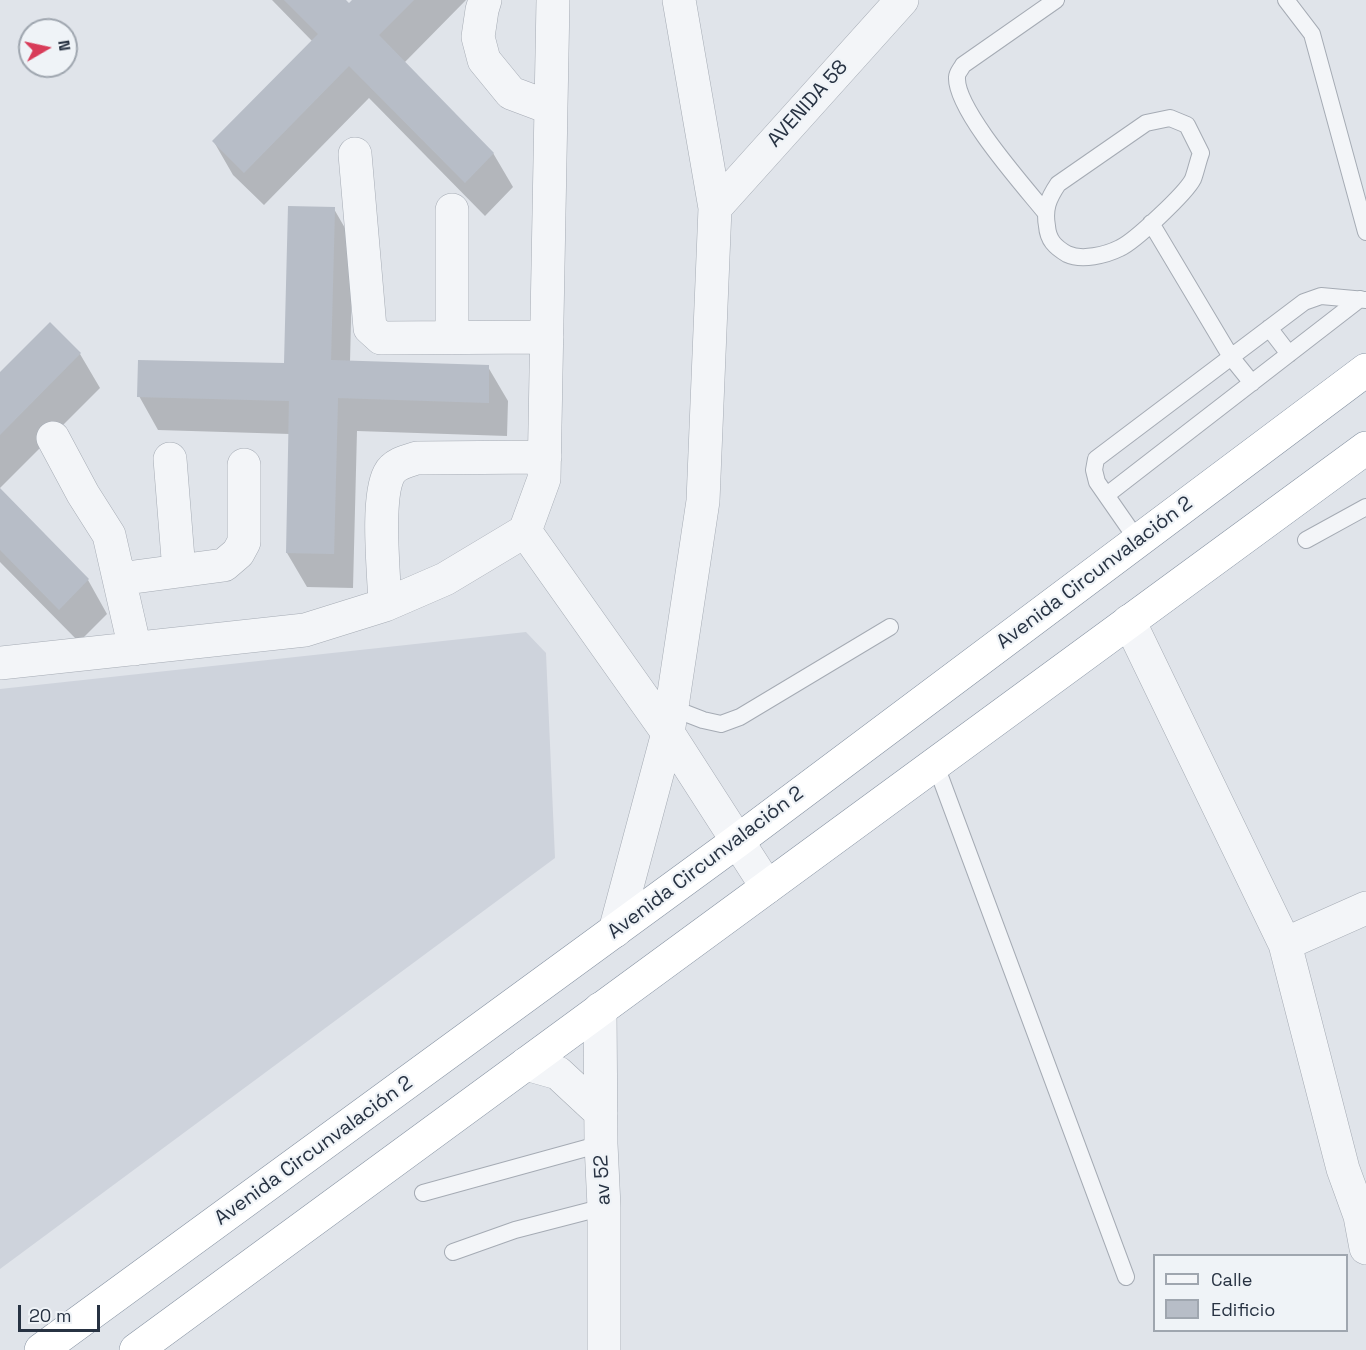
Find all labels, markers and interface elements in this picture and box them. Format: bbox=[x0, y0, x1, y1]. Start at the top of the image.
north arrow bbox=[18, 18, 78, 78]
text: N bbox=[53, 38, 76, 52]
street label: AVENIDA 58 bbox=[763, 56, 853, 152]
street label: Avenida Circunvalación 2 bbox=[992, 492, 1198, 654]
street label: Avenida Circunvalación 2 bbox=[603, 782, 809, 944]
street label: Avenida Circunvalación 2 bbox=[210, 1071, 418, 1231]
street label: av 52 bbox=[590, 1154, 616, 1206]
legend bbox=[1153, 1254, 1348, 1332]
text: Calle bbox=[1211, 1268, 1252, 1291]
scale bar bbox=[21, 1293, 104, 1331]
text: Edificio bbox=[1211, 1298, 1275, 1321]
text: 20 m bbox=[29, 1304, 72, 1327]

